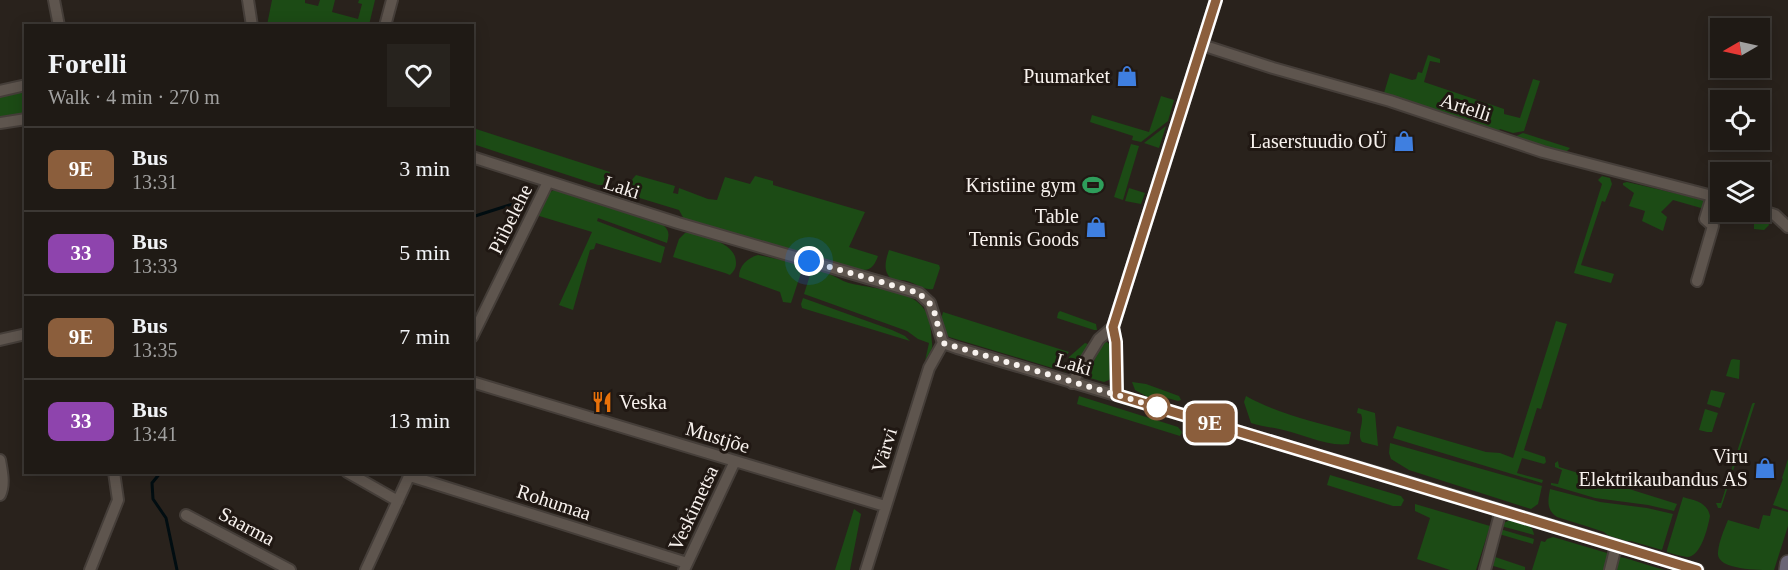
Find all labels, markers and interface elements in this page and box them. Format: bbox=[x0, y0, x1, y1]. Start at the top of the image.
north arrow bbox=[1710, 18, 1770, 78]
map controls bbox=[1710, 18, 1770, 222]
button: heart bbox=[387, 44, 450, 107]
text: Forelli bbox=[48, 48, 127, 79]
shop icon: Puumarket bbox=[1115, 64, 1139, 88]
place label: Puumarket bbox=[1023, 65, 1110, 87]
text: Walk · 4 min · 270 m bbox=[48, 86, 220, 108]
street label: Artelli bbox=[1438, 88, 1495, 126]
button: locate bbox=[1710, 90, 1770, 150]
shop icon: Laserstuudio OÜ bbox=[1392, 129, 1416, 153]
place label: Laserstuudio OÜ bbox=[1250, 130, 1388, 152]
text: Bus bbox=[132, 145, 167, 170]
text: 3 min bbox=[399, 156, 450, 181]
text: 9E bbox=[69, 157, 93, 181]
button: layers bbox=[1710, 162, 1770, 222]
text: 13:31 bbox=[132, 171, 178, 193]
street label: Laki bbox=[601, 171, 643, 203]
sports icon: Kristiine gym bbox=[1081, 173, 1105, 197]
place label: Kristiine gym bbox=[965, 174, 1076, 197]
street label: Piibelehe bbox=[484, 181, 536, 257]
place label: Table Tennis Goods bbox=[969, 205, 1079, 250]
shop icon: Table Tennis Goods bbox=[1084, 215, 1108, 239]
text: Bus bbox=[132, 229, 167, 254]
text: 5 min bbox=[399, 240, 450, 265]
text: 33 bbox=[71, 241, 92, 265]
your location bbox=[794, 246, 824, 276]
text: 13:33 bbox=[132, 255, 178, 277]
text: Bus bbox=[132, 313, 167, 338]
text: 7 min bbox=[399, 324, 450, 349]
text: 9E bbox=[69, 325, 93, 349]
text: 13:35 bbox=[132, 339, 178, 361]
street label: Laki bbox=[1053, 348, 1095, 380]
restaurant icon: Veska bbox=[590, 390, 614, 414]
place label: Veska bbox=[619, 391, 667, 413]
unlabelled marker bbox=[1144, 394, 1170, 420]
text: Bus bbox=[132, 397, 167, 422]
line badge: 9E bbox=[1183, 404, 1237, 442]
text: 13 min bbox=[388, 408, 450, 433]
text: 33 bbox=[71, 409, 92, 433]
text: 9E bbox=[1198, 411, 1222, 435]
street label: Mustjõe bbox=[683, 417, 753, 458]
text: 13:41 bbox=[132, 423, 178, 445]
street label: Värvi bbox=[867, 425, 901, 475]
place label: Viru Elektrikaubandus AS bbox=[1579, 445, 1748, 490]
shop icon: Viru Elektrikaubandus AS bbox=[1753, 456, 1777, 480]
street label: Veskimetsa bbox=[664, 462, 722, 554]
street label: Rohumaa bbox=[514, 480, 594, 524]
street label: Saarma bbox=[215, 502, 279, 550]

